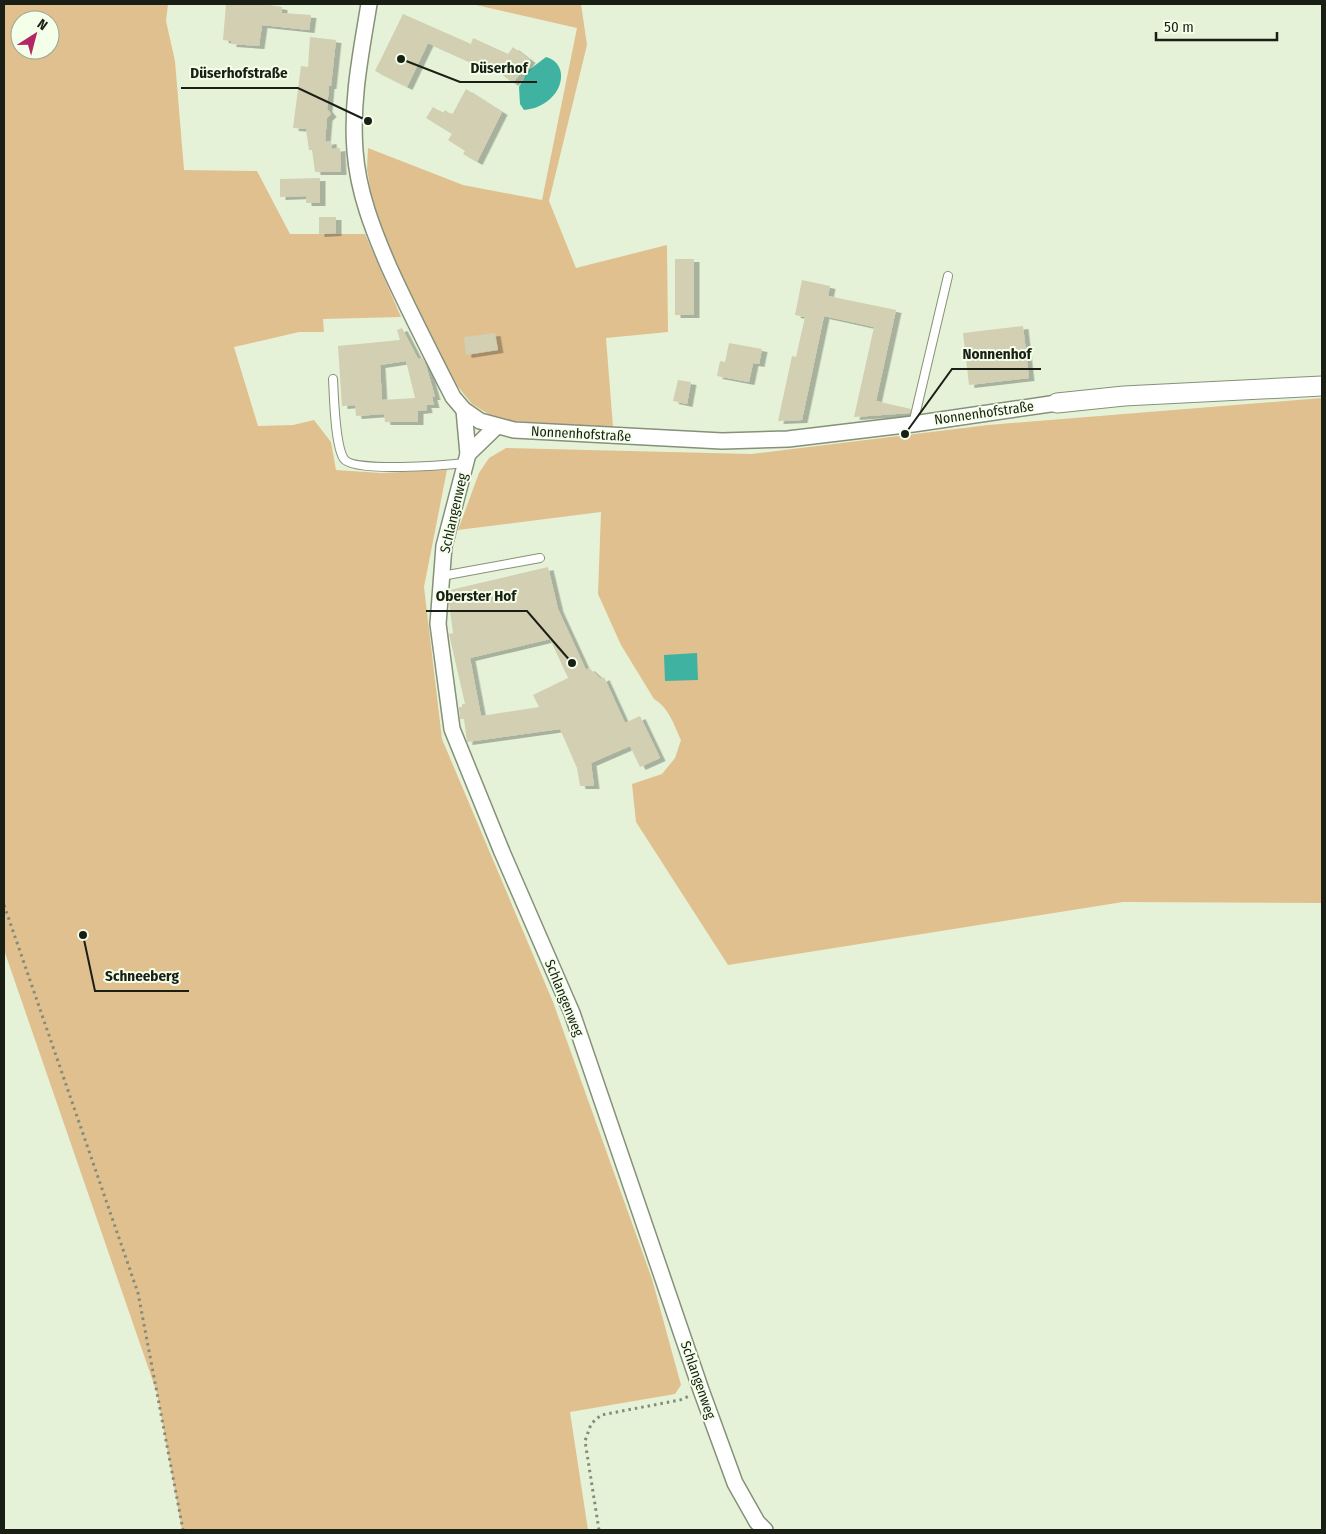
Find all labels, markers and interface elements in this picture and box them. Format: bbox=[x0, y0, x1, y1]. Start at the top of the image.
north arrow bbox=[10, 10, 60, 60]
scale bar bbox=[1156, 10, 1277, 42]
text: N bbox=[34, 16, 51, 34]
text: 50 m bbox=[1164, 18, 1194, 36]
callout: Düserhof bbox=[460, 52, 537, 82]
callout: Düserhofstraße bbox=[181, 58, 298, 88]
text: Düserhof bbox=[470, 59, 529, 77]
text: Düserhofstraße bbox=[190, 64, 288, 82]
callout: Nonnenhof bbox=[952, 339, 1041, 369]
text: Nonnenhof bbox=[963, 345, 1033, 363]
street label: Nonnenhofstraße bbox=[933, 398, 1035, 428]
street label: Nonnenhofstraße bbox=[531, 423, 632, 445]
street label: Schlangenweg bbox=[437, 471, 472, 555]
callout: Oberster Hof bbox=[426, 581, 527, 611]
text: Oberster Hof bbox=[436, 587, 517, 605]
street label: Schlangenweg bbox=[541, 957, 587, 1039]
callout: Schneeberg bbox=[95, 961, 189, 991]
text: Schneeberg bbox=[105, 967, 179, 985]
street label: Schlangenweg bbox=[677, 1339, 719, 1422]

